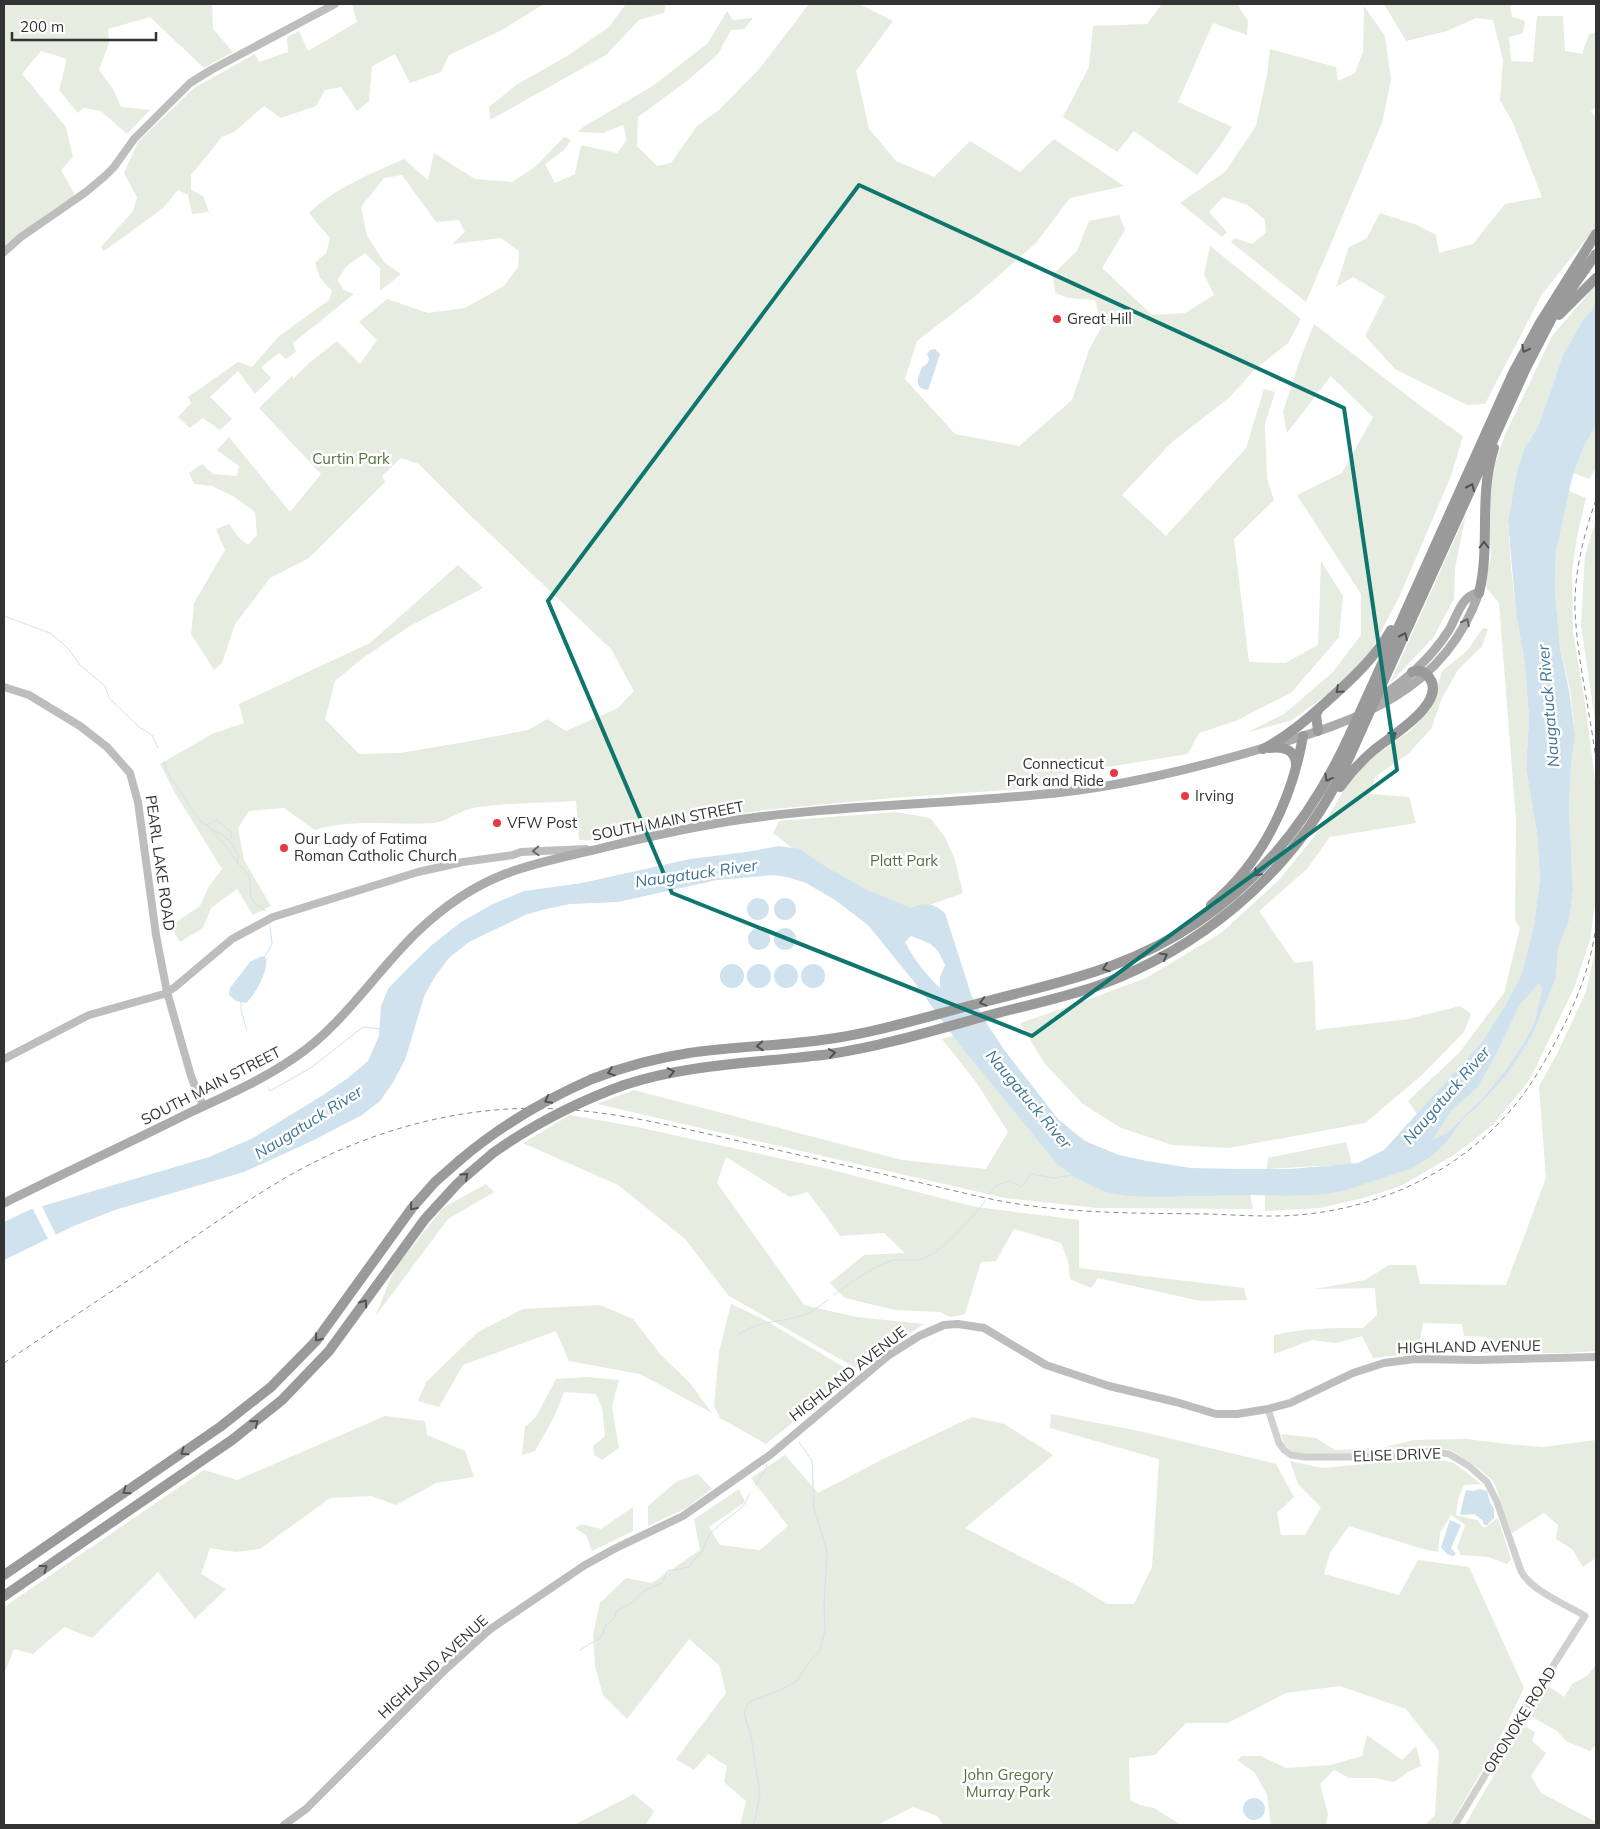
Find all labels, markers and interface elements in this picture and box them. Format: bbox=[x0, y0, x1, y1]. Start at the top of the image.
scale bar bbox=[12, 10, 156, 42]
text: 200 m bbox=[20, 17, 64, 36]
place label: Great Hill bbox=[1067, 309, 1132, 328]
marker: Great Hill bbox=[1051, 313, 1063, 325]
one-way arrow bbox=[1521, 344, 1531, 353]
park label: Curtin Park bbox=[312, 449, 390, 468]
one-way arrow bbox=[1464, 483, 1475, 492]
one-way arrow bbox=[1479, 540, 1489, 548]
one-way arrow bbox=[1460, 618, 1470, 627]
one-way arrow bbox=[1398, 632, 1408, 641]
water label: Naugatuck River bbox=[1533, 643, 1563, 768]
one-way arrow bbox=[1335, 685, 1344, 694]
one-way arrow bbox=[1387, 732, 1396, 740]
place label: Connecticut Park and Ride bbox=[1007, 754, 1104, 790]
marker: Connecticut Park and Ride bbox=[1108, 767, 1120, 779]
one-way arrow bbox=[1325, 772, 1335, 781]
place label: Irving bbox=[1195, 786, 1234, 805]
marker: Irving bbox=[1179, 790, 1191, 802]
street label: PEARL LAKE ROAD bbox=[142, 794, 179, 932]
street label: SOUTH MAIN STREET bbox=[590, 796, 745, 845]
place label: VFW Post bbox=[507, 813, 577, 832]
marker: VFW Post bbox=[491, 817, 503, 829]
place label: Our Lady of Fatima Roman Catholic Church bbox=[294, 829, 457, 865]
marker: Our Lady of Fatima Roman Catholic Church bbox=[278, 842, 290, 854]
one-way arrow bbox=[532, 846, 540, 857]
park label: Platt Park bbox=[870, 851, 938, 870]
water label: Naugatuck River bbox=[634, 854, 759, 891]
one-way arrow bbox=[1254, 867, 1263, 876]
one-way arrow bbox=[1159, 952, 1168, 962]
one-way arrow bbox=[1102, 962, 1110, 972]
one-way arrow bbox=[978, 996, 987, 1007]
one-way arrow bbox=[756, 1040, 764, 1051]
water label: Naugatuck River bbox=[1398, 1041, 1495, 1148]
street label: SOUTH MAIN STREET bbox=[138, 1042, 284, 1129]
water label: Naugatuck River bbox=[982, 1045, 1077, 1153]
one-way arrow bbox=[828, 1049, 837, 1059]
one-way arrow bbox=[607, 1066, 616, 1076]
one-way arrow bbox=[667, 1068, 675, 1078]
water label: Naugatuck River bbox=[251, 1080, 366, 1163]
one-way arrow bbox=[544, 1094, 553, 1104]
one-way arrow bbox=[460, 1173, 469, 1182]
one-way arrow bbox=[410, 1201, 419, 1210]
one-way arrow bbox=[358, 1299, 367, 1309]
street label: HIGHLAND AVENUE bbox=[785, 1322, 910, 1425]
one-way arrow bbox=[315, 1332, 323, 1341]
street label: HIGHLAND AVENUE bbox=[1397, 1336, 1541, 1357]
one-way arrow bbox=[249, 1420, 258, 1428]
street label: ELISE DRIVE bbox=[1353, 1443, 1441, 1466]
one-way arrow bbox=[180, 1446, 190, 1455]
one-way arrow bbox=[123, 1485, 132, 1495]
one-way arrow bbox=[38, 1565, 48, 1574]
street label: HIGHLAND AVENUE bbox=[374, 1611, 492, 1723]
street label: ORONOKE ROAD bbox=[1479, 1663, 1560, 1777]
park label: John Gregory Murray Park bbox=[963, 1765, 1053, 1801]

